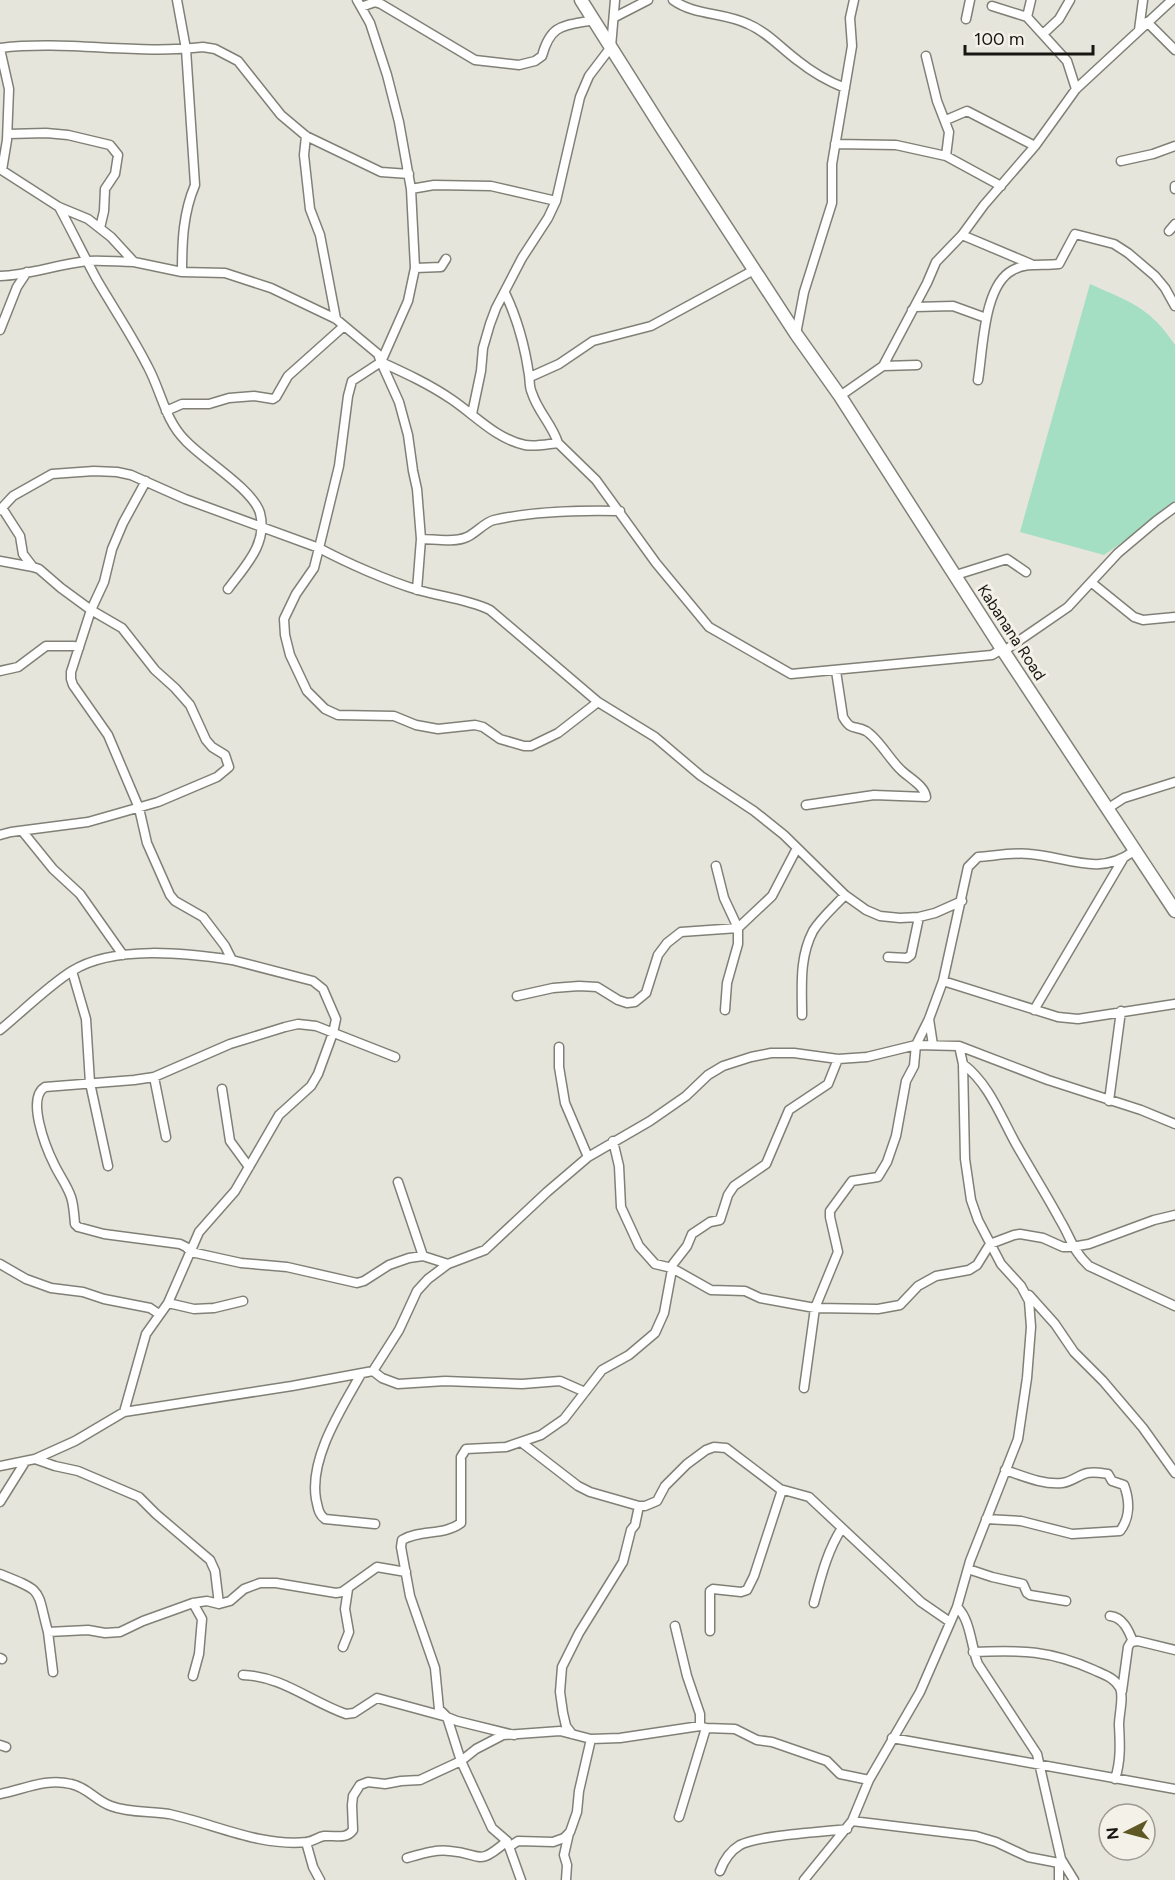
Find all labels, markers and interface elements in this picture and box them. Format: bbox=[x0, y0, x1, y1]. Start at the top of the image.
scale bar bbox=[965, 18, 1092, 56]
text: 100 m bbox=[974, 28, 1024, 50]
street label: Kabanana Road bbox=[974, 581, 1050, 684]
north arrow bbox=[1097, 1802, 1157, 1862]
text: N bbox=[1102, 1826, 1123, 1841]

